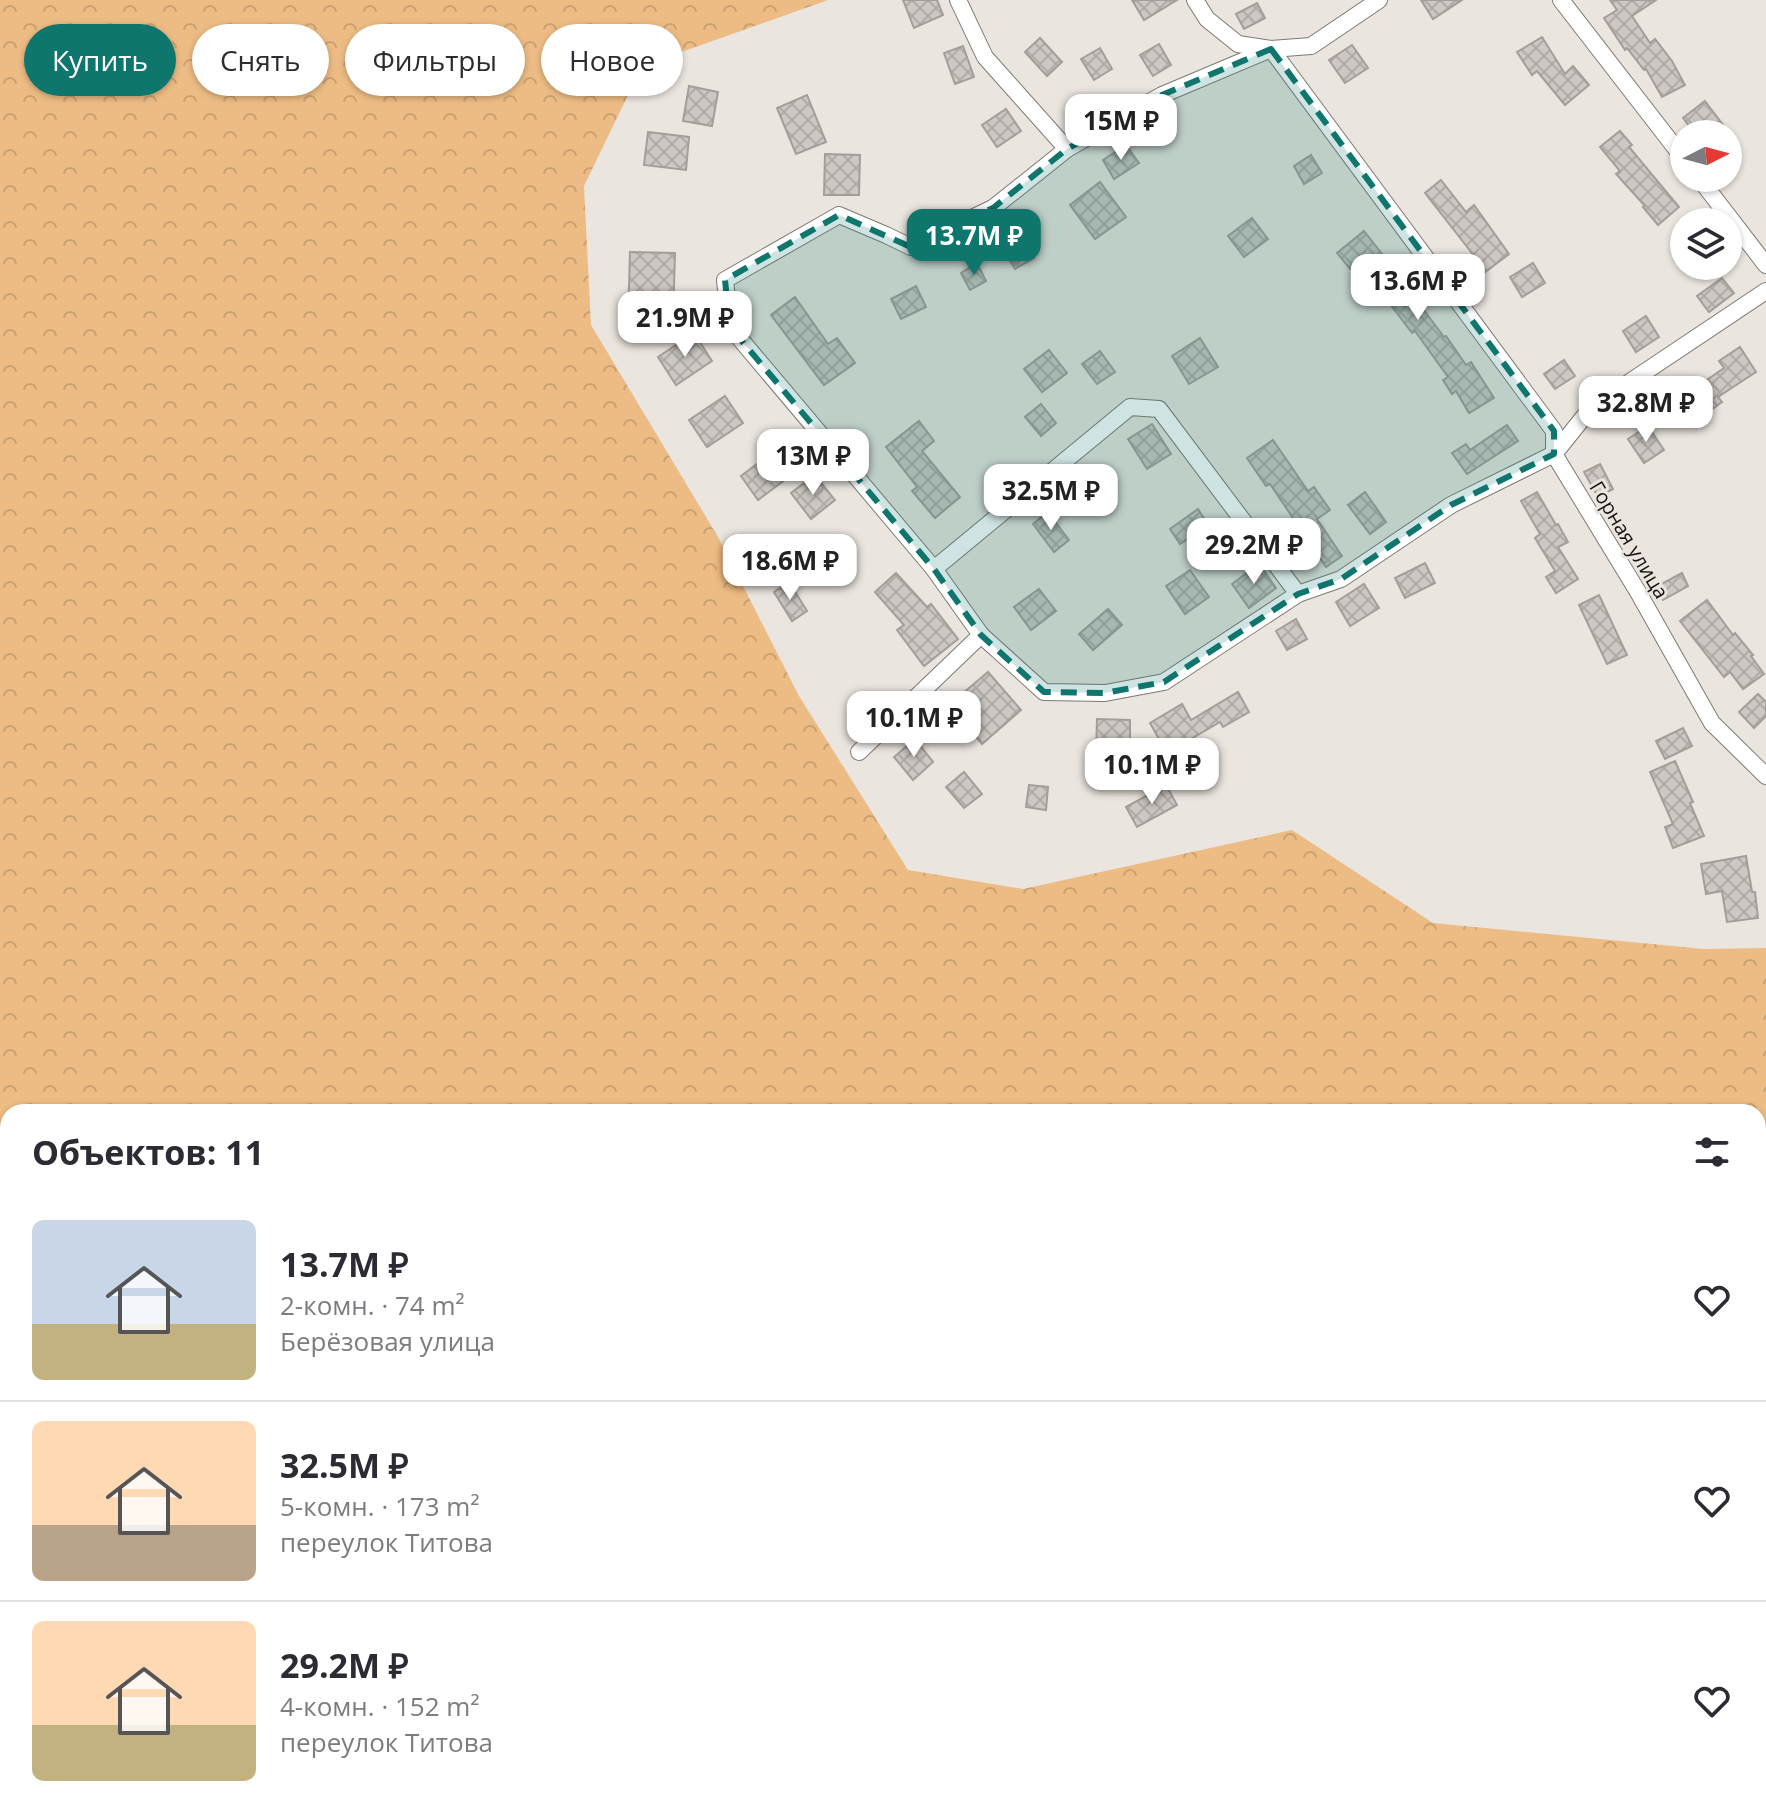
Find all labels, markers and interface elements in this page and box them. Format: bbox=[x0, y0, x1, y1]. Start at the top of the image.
chip: Купить bbox=[24, 24, 176, 96]
chip: Снять bbox=[192, 24, 329, 96]
chip: Фильтры bbox=[345, 24, 525, 96]
chip: Новое bbox=[541, 24, 683, 96]
pin: 15M ₽ bbox=[1065, 94, 1177, 162]
text: 15M ₽ bbox=[1083, 102, 1159, 138]
north arrow bbox=[1670, 120, 1742, 192]
map controls bbox=[1670, 120, 1742, 280]
button: layers bbox=[1670, 208, 1742, 280]
pin: 13.7M ₽ bbox=[900, 209, 1048, 277]
text: 13.7M ₽ bbox=[925, 217, 1023, 253]
pin: 13.6M ₽ bbox=[1344, 254, 1492, 322]
text: 13.6M ₽ bbox=[1369, 262, 1467, 298]
pin: 21.9M ₽ bbox=[611, 291, 759, 359]
text: 21.9M ₽ bbox=[636, 299, 734, 335]
pin: 32.8M ₽ bbox=[1572, 376, 1720, 444]
text: 32.8M ₽ bbox=[1597, 384, 1695, 420]
pin: 13M ₽ bbox=[757, 429, 869, 497]
text: 13M ₽ bbox=[775, 437, 851, 473]
pin: 32.5M ₽ bbox=[977, 464, 1125, 532]
text: 32.5M ₽ bbox=[1002, 472, 1100, 508]
street label: Горная улица bbox=[1584, 476, 1675, 603]
pin: 29.2M ₽ bbox=[1180, 518, 1328, 586]
text: 29.2M ₽ bbox=[1205, 526, 1303, 562]
pin: 18.6M ₽ bbox=[716, 534, 864, 602]
text: 18.6M ₽ bbox=[741, 542, 839, 578]
pin: 10.1M ₽ bbox=[840, 691, 988, 759]
text: 10.1M ₽ bbox=[865, 699, 963, 735]
pin: 10.1M ₽ bbox=[1078, 738, 1226, 806]
text: 10.1M ₽ bbox=[1103, 746, 1201, 782]
text: Объектов: 11 bbox=[32, 1129, 264, 1175]
icon: filters bbox=[1690, 1130, 1734, 1174]
text: 13.7M ₽ bbox=[280, 1241, 409, 1287]
icon: home bbox=[96, 1252, 192, 1348]
icon: heart bbox=[1690, 1278, 1734, 1322]
text: 2-комн. · 74 m² bbox=[280, 1287, 465, 1323]
text: Берёзовая улица bbox=[280, 1323, 495, 1359]
text: 32.5M ₽ bbox=[280, 1442, 409, 1488]
icon: home bbox=[96, 1453, 192, 1549]
icon: heart bbox=[1690, 1479, 1734, 1523]
text: 5-комн. · 173 m² bbox=[280, 1488, 479, 1524]
text: переулок Титова bbox=[280, 1524, 493, 1560]
text: 29.2M ₽ bbox=[280, 1642, 409, 1688]
icon: home bbox=[96, 1653, 192, 1749]
icon: heart bbox=[1690, 1679, 1734, 1723]
text: 4-комн. · 152 m² bbox=[280, 1688, 479, 1724]
text: переулок Титова bbox=[280, 1724, 493, 1760]

